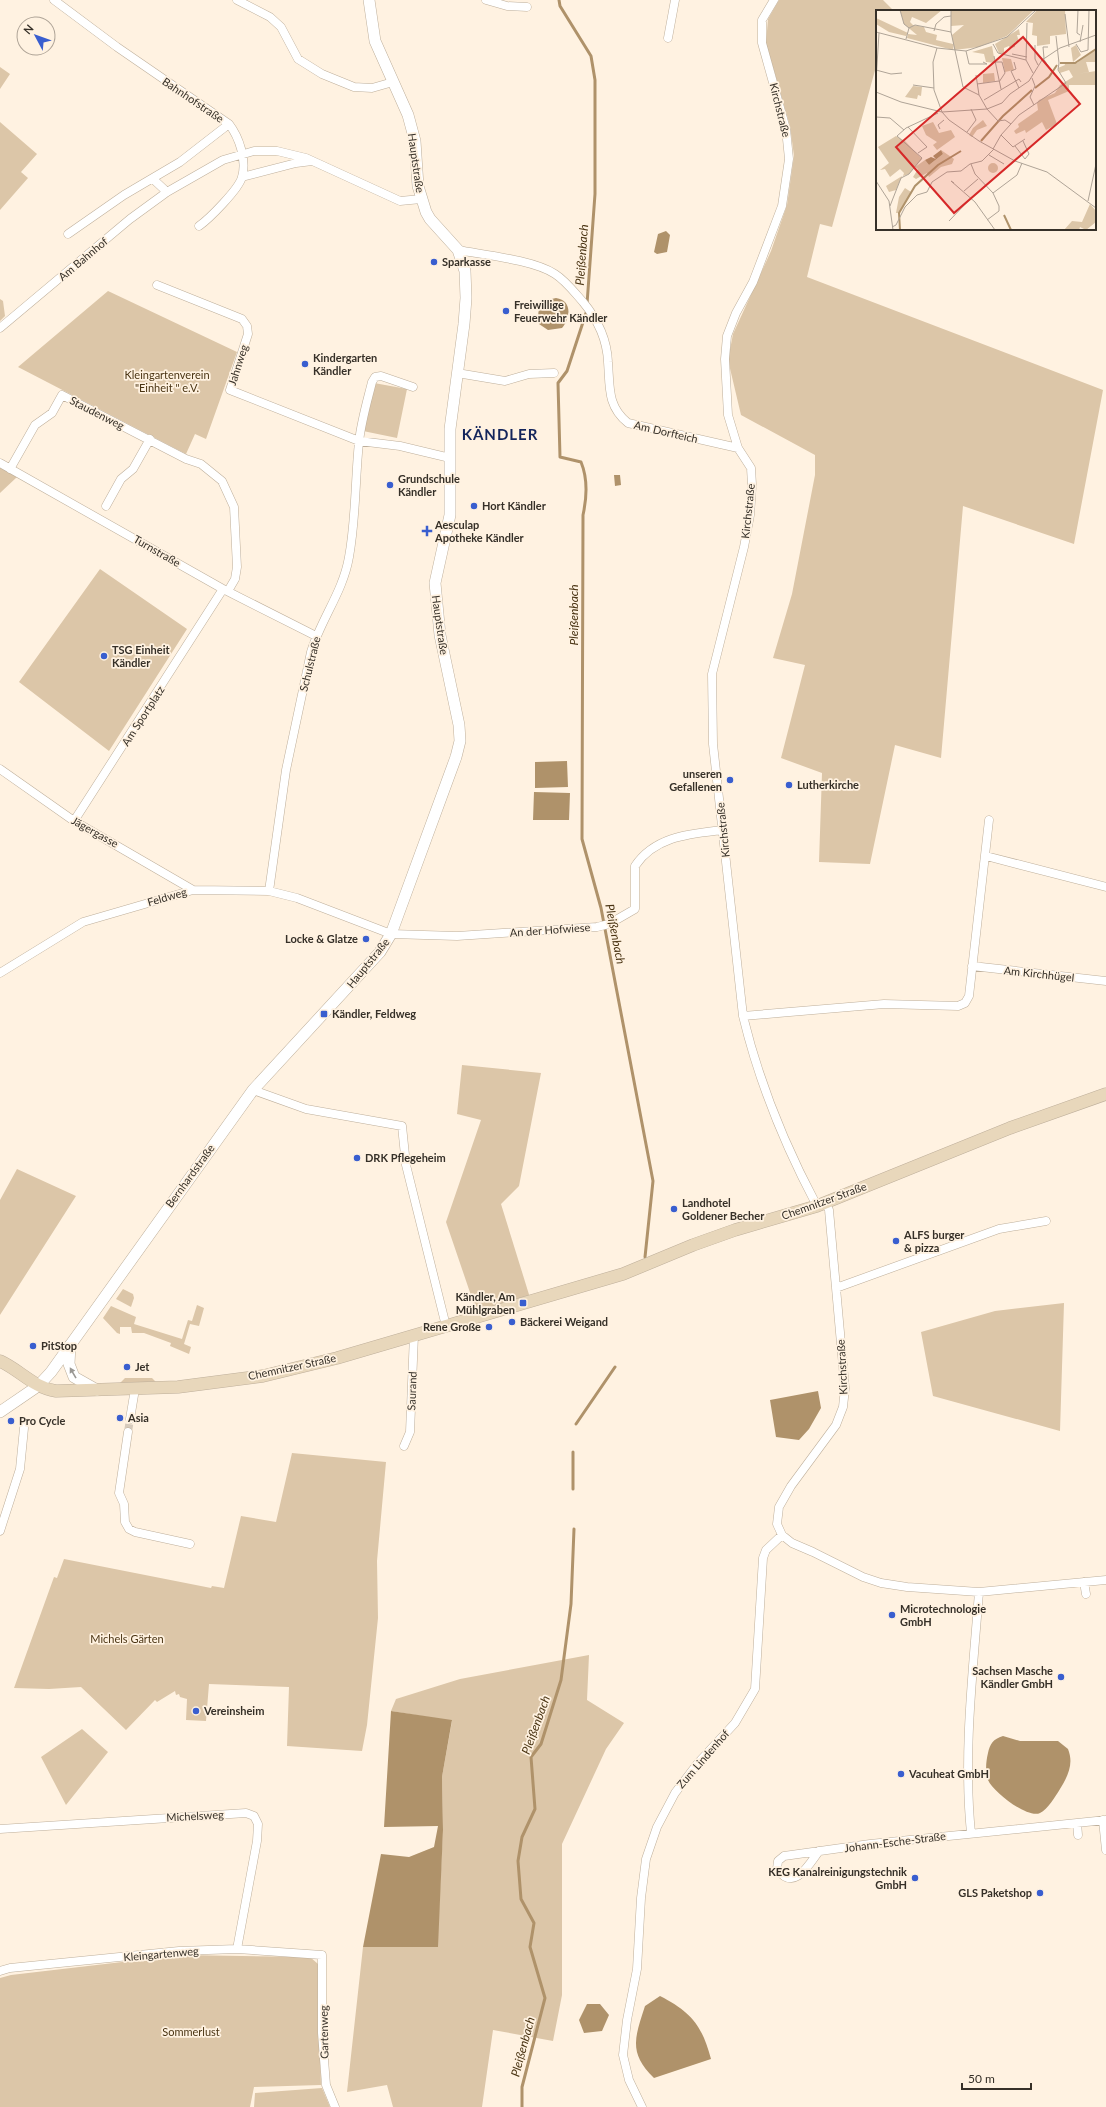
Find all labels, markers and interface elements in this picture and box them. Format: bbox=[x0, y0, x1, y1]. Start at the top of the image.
inset map bbox=[876, 10, 1096, 230]
north arrow bbox=[16, 16, 56, 56]
text: N bbox=[20, 22, 36, 37]
street label: Bahnhofstraße bbox=[160, 74, 227, 125]
street label: Kirchstraße bbox=[767, 81, 794, 139]
street label: Hauptstraße bbox=[406, 132, 427, 194]
water label: Pleißenbach bbox=[572, 224, 591, 286]
street label: Am Bahnhof bbox=[55, 234, 110, 283]
place label: Sparkasse bbox=[442, 255, 491, 268]
marker: Sparkasse bbox=[429, 257, 439, 267]
place label: Freiwillige Feuerwehr Kändler bbox=[514, 298, 608, 324]
marker: Freiwillige Feuerwehr Kändler bbox=[501, 306, 511, 316]
street label: Jahnweg bbox=[225, 342, 250, 387]
place label: Kindergarten Kändler bbox=[313, 351, 377, 377]
marker: Kindergarten Kändler bbox=[300, 359, 310, 369]
park label: Kleingartenverein "Einheit " e.V. bbox=[124, 368, 210, 394]
street label: Staudenweg bbox=[68, 393, 127, 432]
street label: Am Dorfteich bbox=[633, 418, 699, 445]
district label: KÄNDLER bbox=[462, 425, 538, 443]
place label: Grundschule Kändler bbox=[398, 472, 460, 498]
marker: Grundschule Kändler bbox=[385, 480, 395, 490]
street label: Kirchstraße bbox=[738, 483, 757, 539]
place label: Hort Kändler bbox=[482, 499, 547, 512]
marker: Hort Kändler bbox=[469, 501, 479, 511]
place label: Aesculap Apotheke Kändler bbox=[434, 518, 525, 544]
marker: Aesculap Apotheke Kändler bbox=[422, 526, 432, 536]
street label: Turnstraße bbox=[132, 532, 183, 569]
water label: Pleißenbach bbox=[566, 584, 581, 646]
street label: Hauptstraße bbox=[430, 594, 451, 656]
street label: Schulstraße bbox=[296, 635, 323, 693]
place label: TSG Einheit Kändler bbox=[112, 643, 170, 669]
marker: TSG Einheit Kändler bbox=[99, 651, 109, 661]
street label: Am Sportplatz bbox=[118, 683, 167, 748]
place label: unseren Gefallenen bbox=[669, 767, 722, 793]
marker: unseren Gefallenen bbox=[725, 775, 735, 785]
place label: Lutherkirche bbox=[797, 778, 859, 791]
marker: Lutherkirche bbox=[784, 780, 794, 790]
street label: Kirchstraße bbox=[713, 802, 732, 858]
street label: Jägergasse bbox=[69, 813, 121, 850]
street label: Feldweg bbox=[146, 885, 188, 908]
water label: Pleißenbach bbox=[602, 902, 629, 965]
street label: An der Hofwiese bbox=[509, 920, 591, 939]
place label: Locke & Glatze bbox=[285, 932, 358, 945]
marker: Locke & Glatze bbox=[361, 934, 371, 944]
street label: Hauptstraße bbox=[344, 935, 392, 990]
street label: Am Kirchhügel bbox=[1003, 963, 1075, 984]
place label: Kändler, Feldweg bbox=[332, 1007, 416, 1020]
marker: Kändler, Feldweg bbox=[319, 1009, 329, 1019]
street label: Bernhardstraße bbox=[162, 1141, 217, 1210]
place label: DRK Pflegeheim bbox=[365, 1151, 446, 1164]
marker: DRK Pflegeheim bbox=[352, 1153, 362, 1163]
street label: Chemnitzer Straße bbox=[780, 1179, 868, 1222]
place label: Landhotel Goldener Becher bbox=[682, 1196, 765, 1222]
marker: Landhotel Goldener Becher bbox=[669, 1204, 679, 1214]
place label: ALFS burger & pizza bbox=[903, 1228, 965, 1254]
marker: ALFS burger & pizza bbox=[891, 1236, 901, 1246]
place label: Kändler, Am Mühlgraben bbox=[455, 1290, 515, 1316]
marker: Kändler, Am Mühlgraben bbox=[518, 1298, 528, 1308]
place label: Bäckerei Weigand bbox=[520, 1315, 608, 1328]
marker: Bäckerei Weigand bbox=[507, 1317, 517, 1327]
place label: Rene Große bbox=[423, 1320, 481, 1333]
marker: Rene Große bbox=[484, 1322, 494, 1332]
place label: PitStop bbox=[41, 1339, 77, 1352]
street label: Kirchstraße bbox=[834, 1339, 849, 1395]
marker: PitStop bbox=[28, 1341, 38, 1351]
street label: Chemnitzer Straße bbox=[247, 1351, 337, 1382]
place label: Jet bbox=[135, 1360, 150, 1373]
marker: Jet bbox=[122, 1362, 132, 1372]
one-way arrow bbox=[69, 1368, 76, 1379]
street label: Saurand bbox=[404, 1371, 419, 1411]
place label: Asia bbox=[127, 1411, 149, 1424]
marker: Asia bbox=[115, 1413, 125, 1423]
place label: Pro Cycle bbox=[19, 1414, 65, 1427]
marker: Pro Cycle bbox=[6, 1416, 16, 1426]
place label: Microtechnologie GmbH bbox=[900, 1602, 986, 1628]
marker: Microtechnologie GmbH bbox=[887, 1610, 897, 1620]
park label: Michels Gärten bbox=[90, 1632, 164, 1645]
place label: Sachsen Masche Kändler GmbH bbox=[972, 1664, 1053, 1690]
marker: Sachsen Masche Kändler GmbH bbox=[1056, 1672, 1066, 1682]
water label: Pleißenbach bbox=[518, 1694, 553, 1756]
place label: Vereinsheim bbox=[203, 1704, 264, 1717]
marker: Vereinsheim bbox=[191, 1706, 201, 1716]
street label: Zum Lindenhof bbox=[674, 1727, 732, 1790]
place label: Vacuheat GmbH bbox=[908, 1767, 989, 1780]
marker: Vacuheat GmbH bbox=[896, 1769, 906, 1779]
street label: Michelsweg bbox=[166, 1807, 224, 1823]
street label: Johann-Esche-Straße bbox=[843, 1829, 947, 1854]
place label: KEG Kanalreinigungstechnik GmbH bbox=[768, 1865, 907, 1891]
marker: KEG Kanalreinigungstechnik GmbH bbox=[910, 1873, 920, 1883]
place label: GLS Paketshop bbox=[958, 1886, 1032, 1899]
marker: GLS Paketshop bbox=[1035, 1888, 1045, 1898]
street label: Kleingartenweg bbox=[123, 1944, 199, 1963]
street label: Gartenweg bbox=[317, 2005, 330, 2059]
water label: Pleißenbach bbox=[507, 2015, 538, 2078]
park label: Sommerlust bbox=[162, 2025, 220, 2038]
scale bar bbox=[962, 2065, 1031, 2091]
text: 50 m bbox=[968, 2071, 995, 2086]

